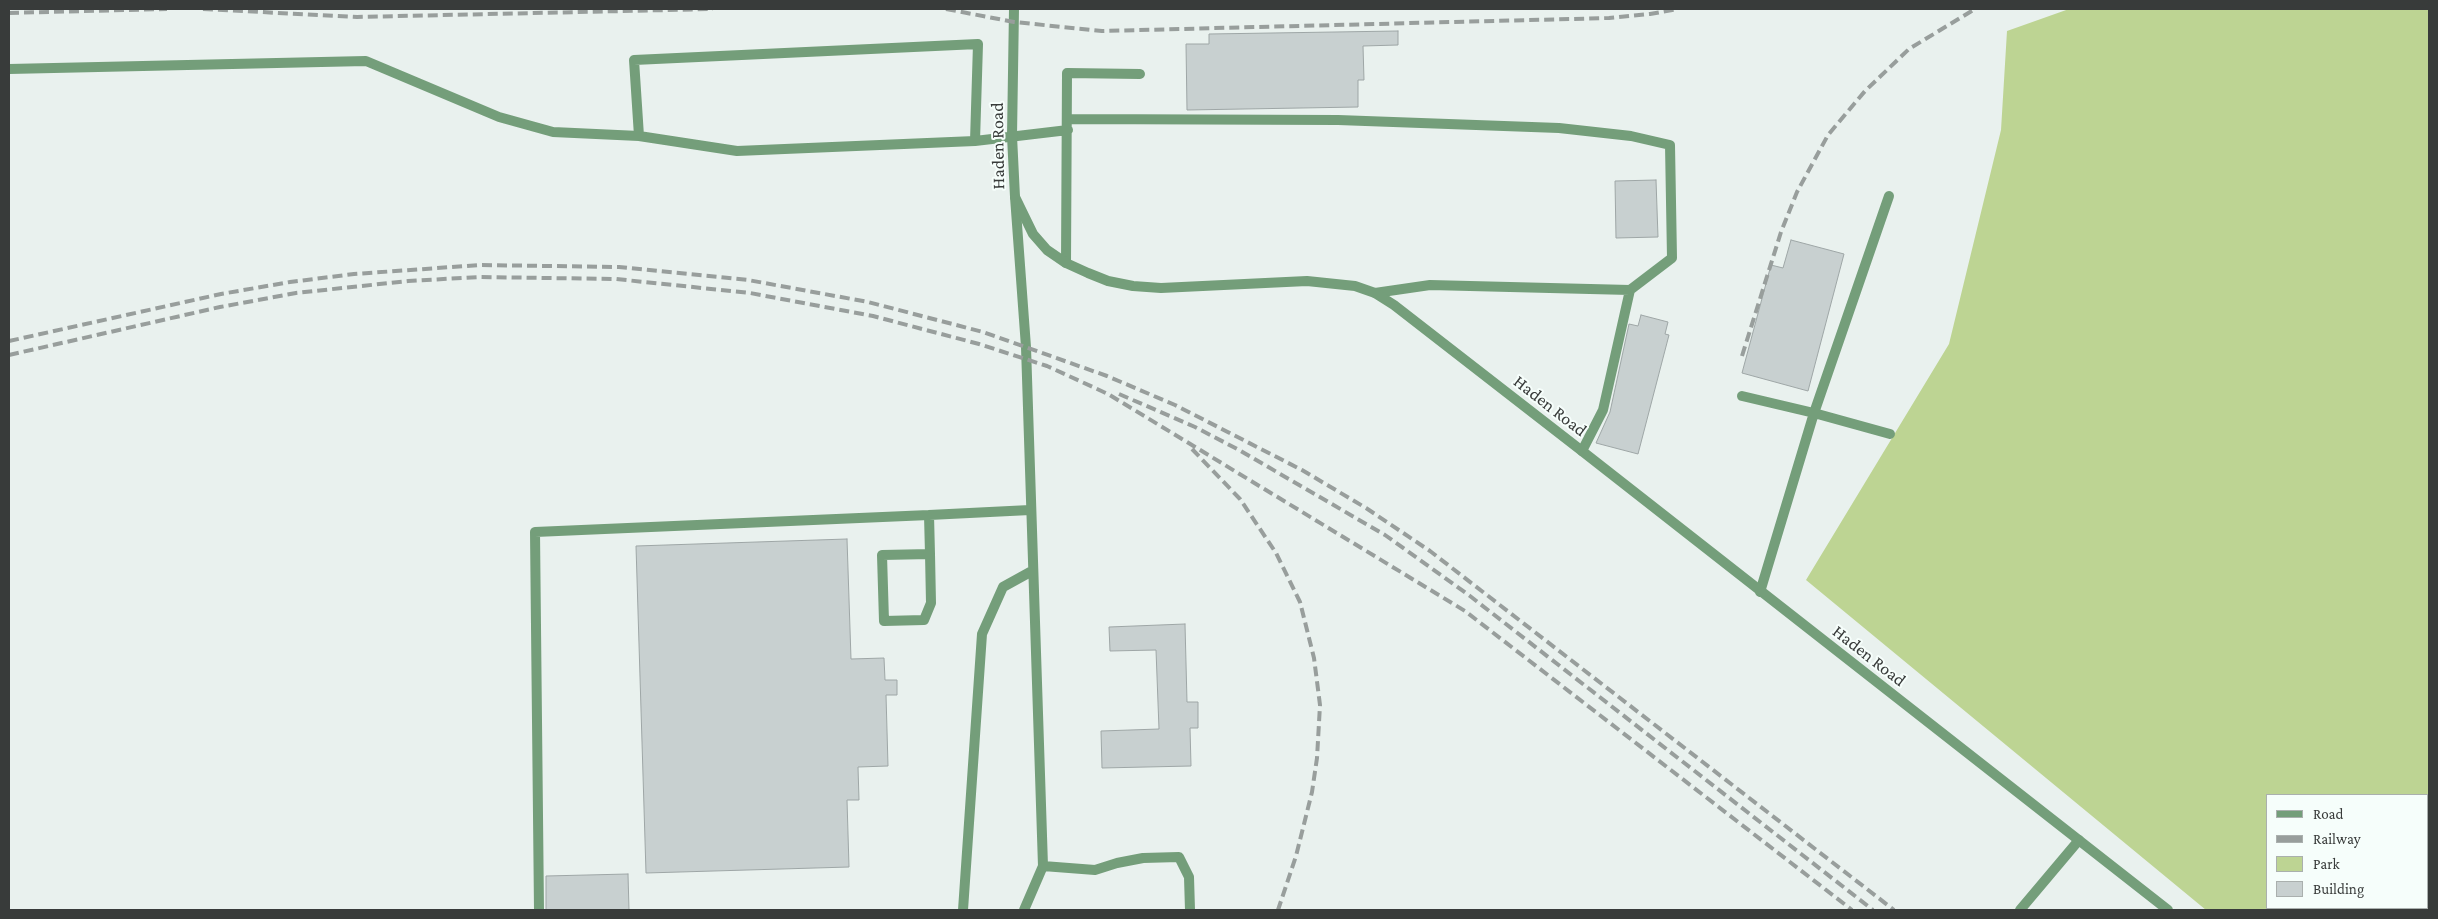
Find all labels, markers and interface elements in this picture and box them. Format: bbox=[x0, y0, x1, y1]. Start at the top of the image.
street label: Haden Road bbox=[986, 102, 1010, 190]
street label: Haden Road bbox=[1509, 371, 1591, 441]
street label: Haden Road bbox=[1828, 621, 1910, 691]
legend bbox=[2266, 794, 2428, 909]
text: Road bbox=[2313, 806, 2343, 822]
text: Railway bbox=[2313, 831, 2361, 847]
text: Park bbox=[2313, 856, 2340, 872]
text: Building bbox=[2313, 881, 2364, 897]

